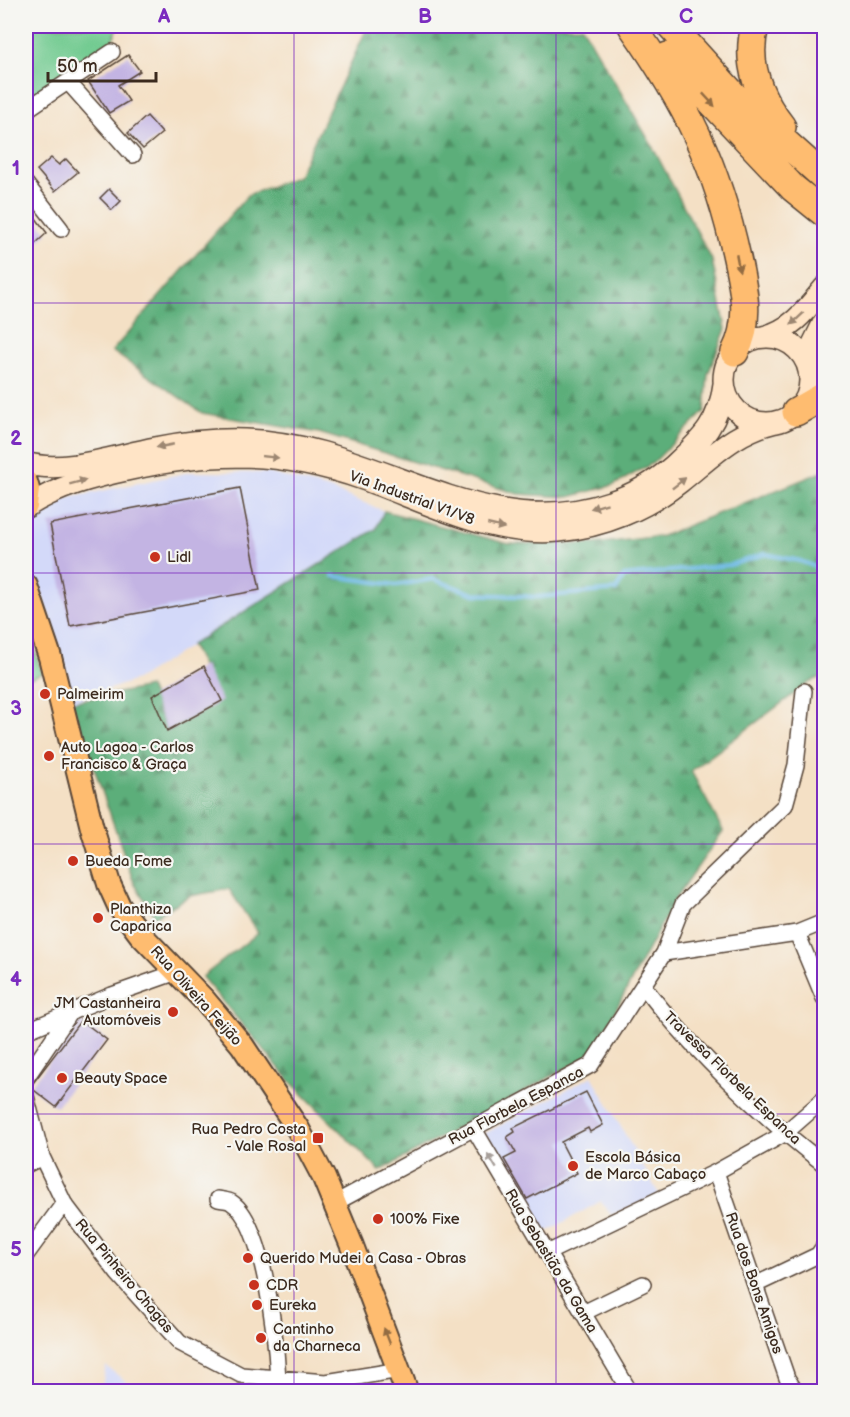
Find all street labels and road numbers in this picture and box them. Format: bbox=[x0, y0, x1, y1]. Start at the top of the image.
street label: Via Industrial V1/V8 bbox=[347, 467, 477, 530]
street label: Rua Oliveira Feijão bbox=[146, 942, 246, 1050]
street label: Travessa Florbela Espanca bbox=[659, 1007, 805, 1149]
street label: Rua Florbela Espanca bbox=[445, 1062, 587, 1150]
street label: Rua Sebastião da Gama bbox=[500, 1186, 602, 1336]
street label: Rua dos Bons Amigos bbox=[721, 1210, 787, 1357]
street label: Rua Pinheiro Chagas bbox=[71, 1215, 178, 1337]

